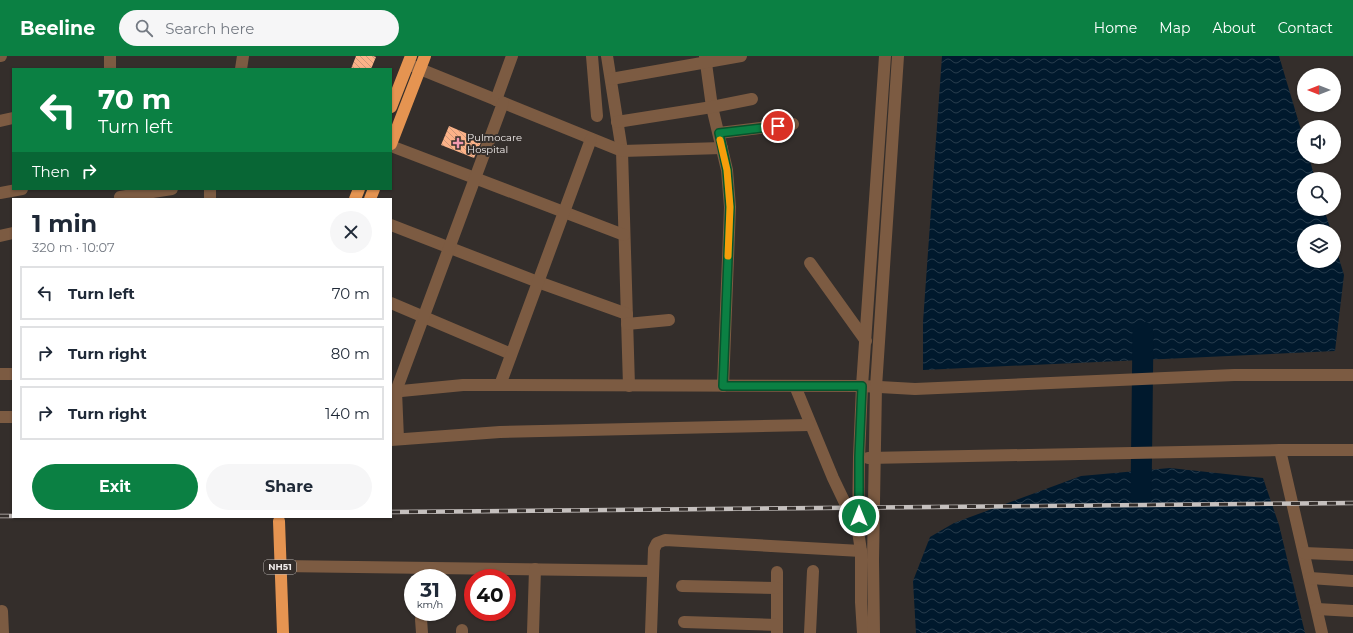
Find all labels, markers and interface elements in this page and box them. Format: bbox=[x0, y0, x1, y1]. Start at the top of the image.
search box bbox=[119, 10, 399, 46]
text: Beeline bbox=[20, 17, 95, 40]
icon: search bbox=[133, 17, 155, 39]
text: Search here bbox=[165, 19, 254, 38]
text: Home bbox=[1094, 19, 1137, 37]
text: Map bbox=[1159, 19, 1190, 37]
text: About bbox=[1212, 19, 1256, 37]
text: Contact bbox=[1278, 19, 1333, 37]
north arrow bbox=[1297, 68, 1341, 112]
map controls bbox=[1297, 68, 1341, 268]
text: 70 m bbox=[98, 82, 171, 116]
icon: left bbox=[32, 84, 84, 136]
pin bbox=[761, 109, 795, 143]
icon: arrive bbox=[767, 115, 789, 137]
text: Turn left bbox=[98, 116, 173, 138]
button: sound bbox=[1297, 120, 1341, 164]
place label: Pulmocare Hospital bbox=[467, 131, 522, 156]
marker: Pulmocare Hospital bbox=[452, 137, 464, 149]
icon: right bbox=[78, 160, 100, 182]
text: Then bbox=[32, 162, 70, 181]
button: search bbox=[1297, 172, 1341, 216]
text: 1 min bbox=[32, 209, 97, 238]
button: close bbox=[330, 211, 372, 253]
button: layers bbox=[1297, 224, 1341, 268]
text: 320 m · 10:07 bbox=[32, 239, 115, 255]
icon: left bbox=[34, 282, 56, 304]
text: Turn left bbox=[68, 284, 135, 303]
text: 70 m bbox=[332, 284, 370, 303]
icon: right bbox=[34, 342, 56, 364]
text: Turn right bbox=[68, 344, 147, 363]
text: 80 m bbox=[331, 344, 370, 363]
icon: right bbox=[34, 402, 56, 424]
text: Turn right bbox=[68, 404, 147, 423]
text: 140 m bbox=[325, 404, 370, 423]
button: Exit bbox=[32, 464, 198, 510]
button: Share bbox=[206, 464, 372, 510]
position arrow bbox=[838, 495, 880, 537]
road number: NH51 bbox=[264, 560, 296, 574]
speed limit sign: 40 bbox=[464, 569, 516, 621]
text: 31 bbox=[420, 578, 440, 602]
text: km/h bbox=[417, 598, 443, 611]

